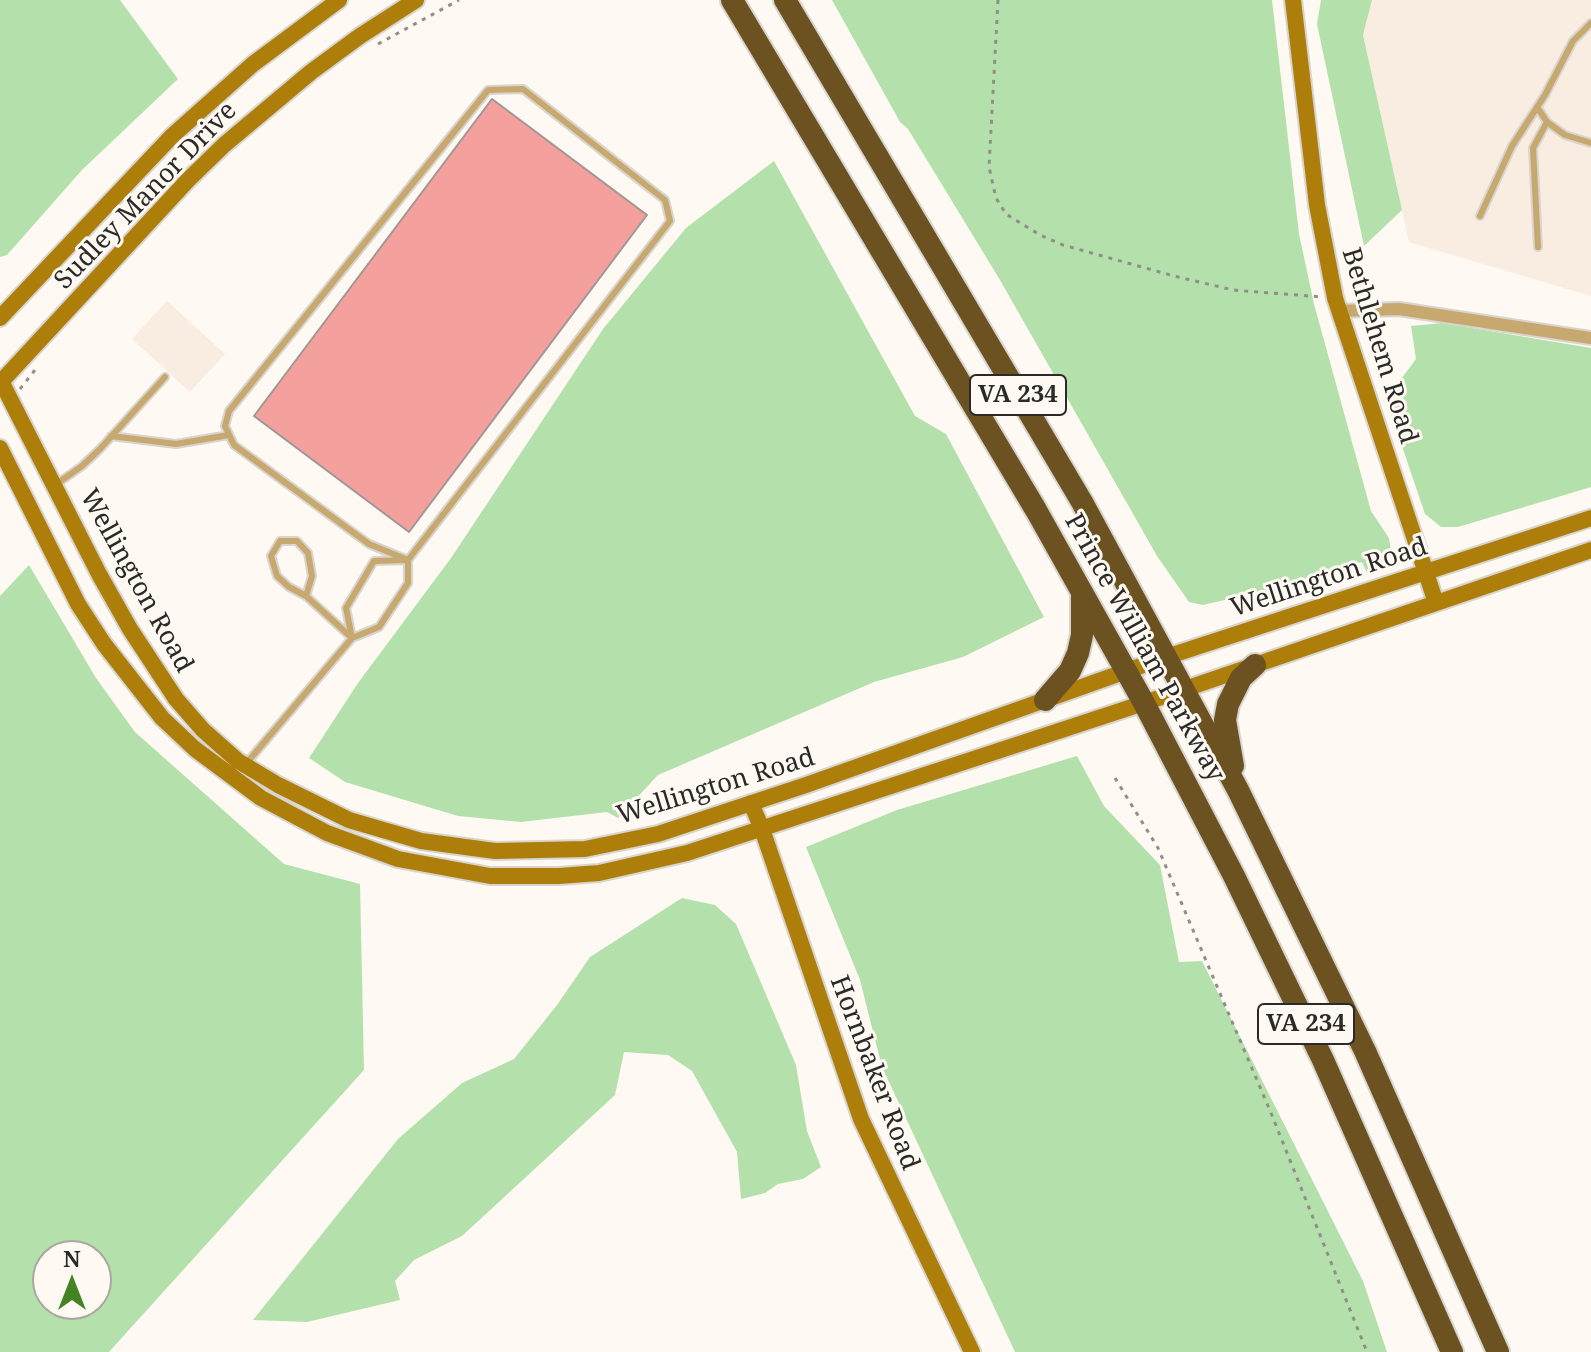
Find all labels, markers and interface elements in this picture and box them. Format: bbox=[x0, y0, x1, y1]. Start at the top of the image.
street label: Sudley Manor Drive bbox=[49, 96, 243, 296]
street label: Bethlehem Road bbox=[1334, 244, 1424, 448]
road number: VA 234 bbox=[970, 375, 1066, 415]
street label: Wellington Road bbox=[73, 484, 199, 678]
street label: Prince William Parkway bbox=[1057, 509, 1231, 787]
street label: Wellington Road bbox=[1227, 531, 1431, 625]
street label: Wellington Road bbox=[613, 742, 819, 832]
street label: Hornbaker Road bbox=[823, 971, 925, 1175]
road number: VA 234 bbox=[1258, 1004, 1354, 1044]
north arrow bbox=[32, 1240, 112, 1320]
text: N bbox=[63, 1243, 81, 1273]

